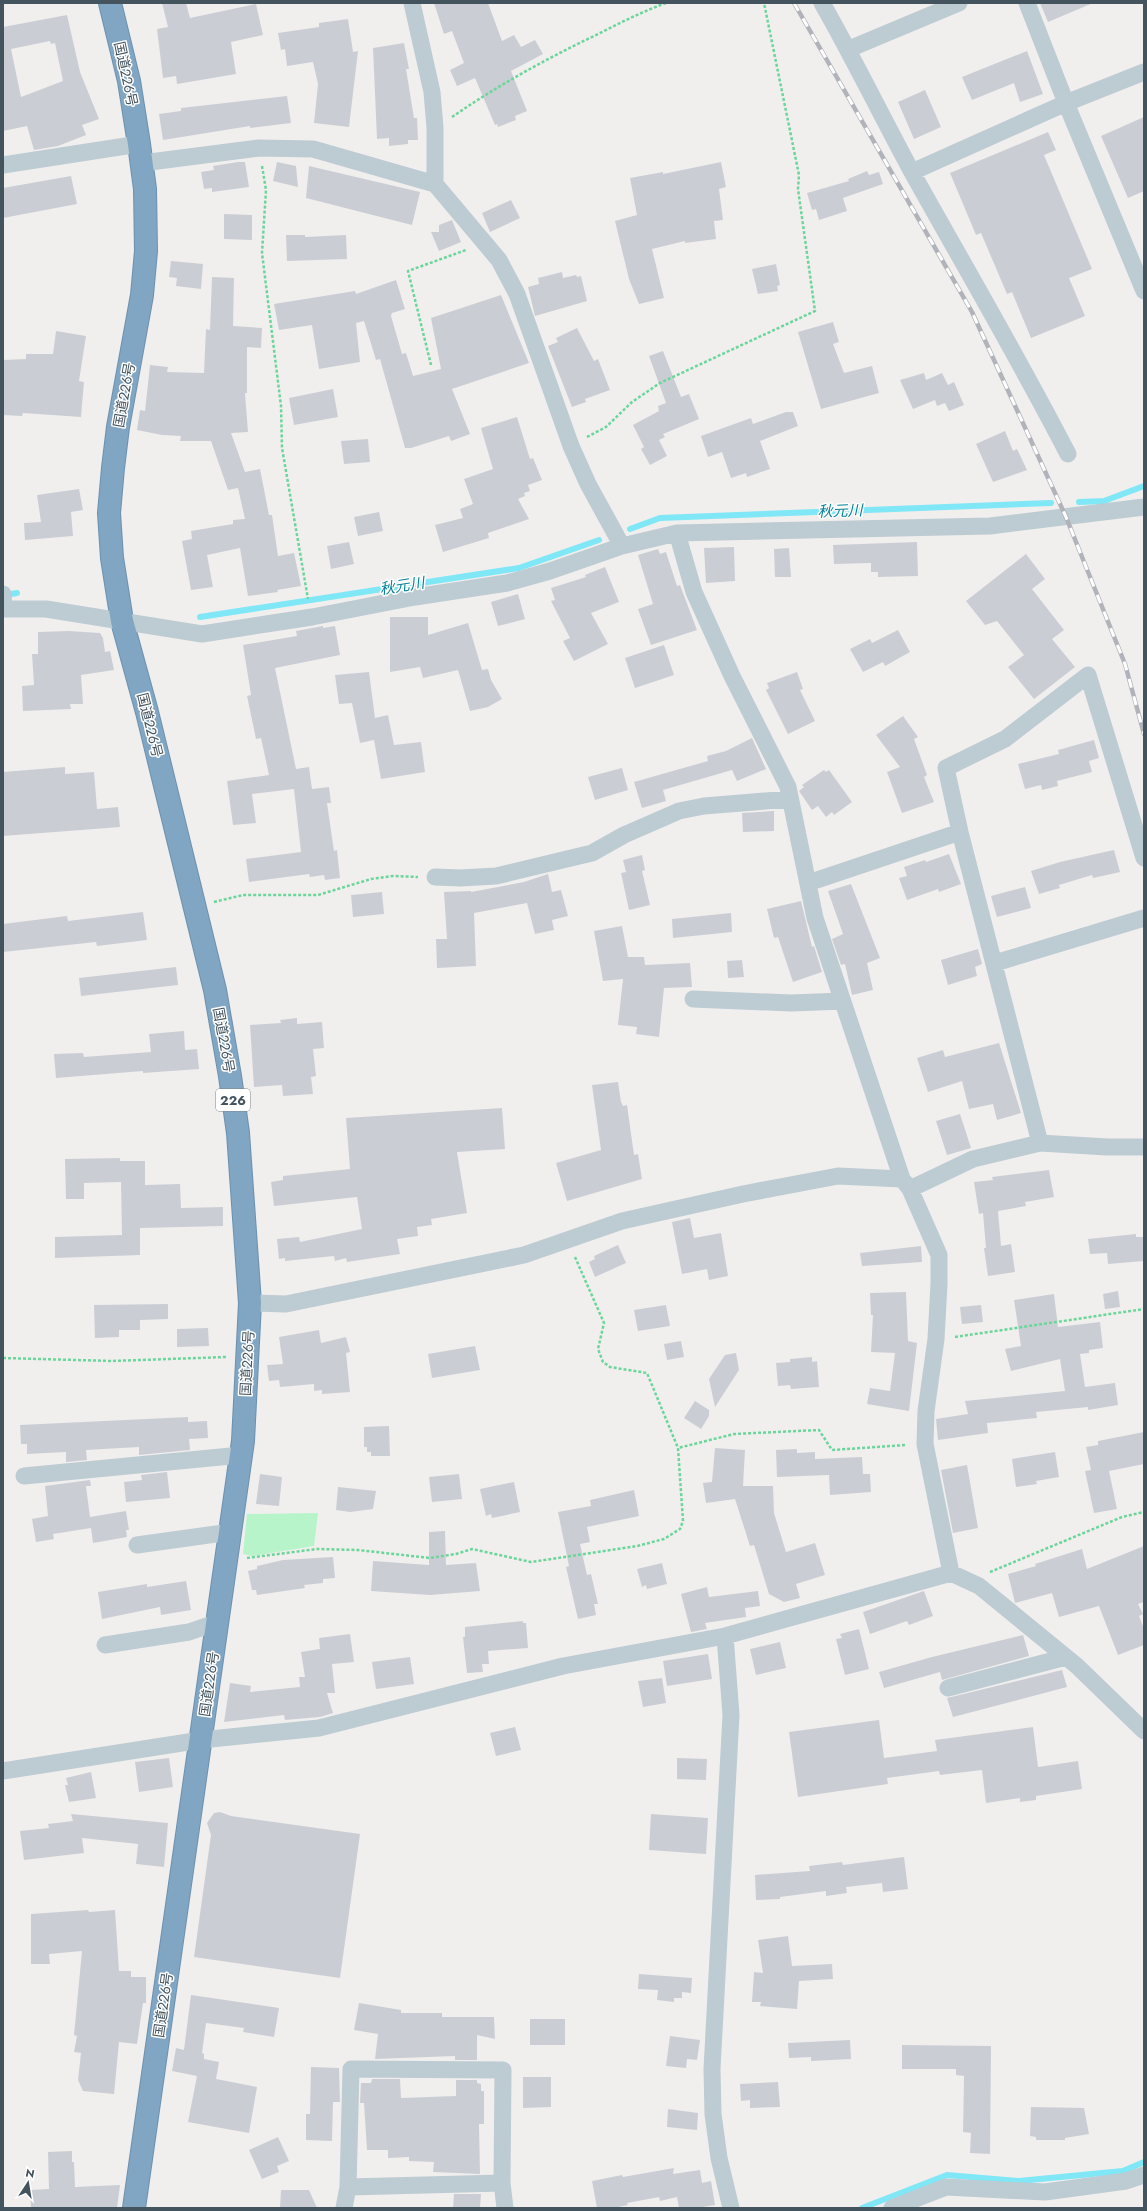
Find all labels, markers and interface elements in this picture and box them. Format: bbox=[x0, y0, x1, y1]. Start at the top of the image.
street label: 国道226号 bbox=[109, 40, 143, 108]
street label: 国道226号 bbox=[108, 361, 140, 429]
water label: 秋元川 bbox=[817, 499, 865, 523]
water label: 秋元川 bbox=[378, 571, 428, 600]
street label: 国道226号 bbox=[132, 691, 168, 759]
street label: 国道226号 bbox=[208, 1006, 240, 1074]
road number: 226 bbox=[216, 1089, 250, 1111]
street label: 国道226号 bbox=[235, 1330, 259, 1396]
street label: 国道226号 bbox=[195, 1650, 223, 1718]
street label: 国道226号 bbox=[149, 1971, 177, 2039]
north arrow bbox=[8, 2163, 48, 2203]
text: N bbox=[24, 2164, 36, 2182]

